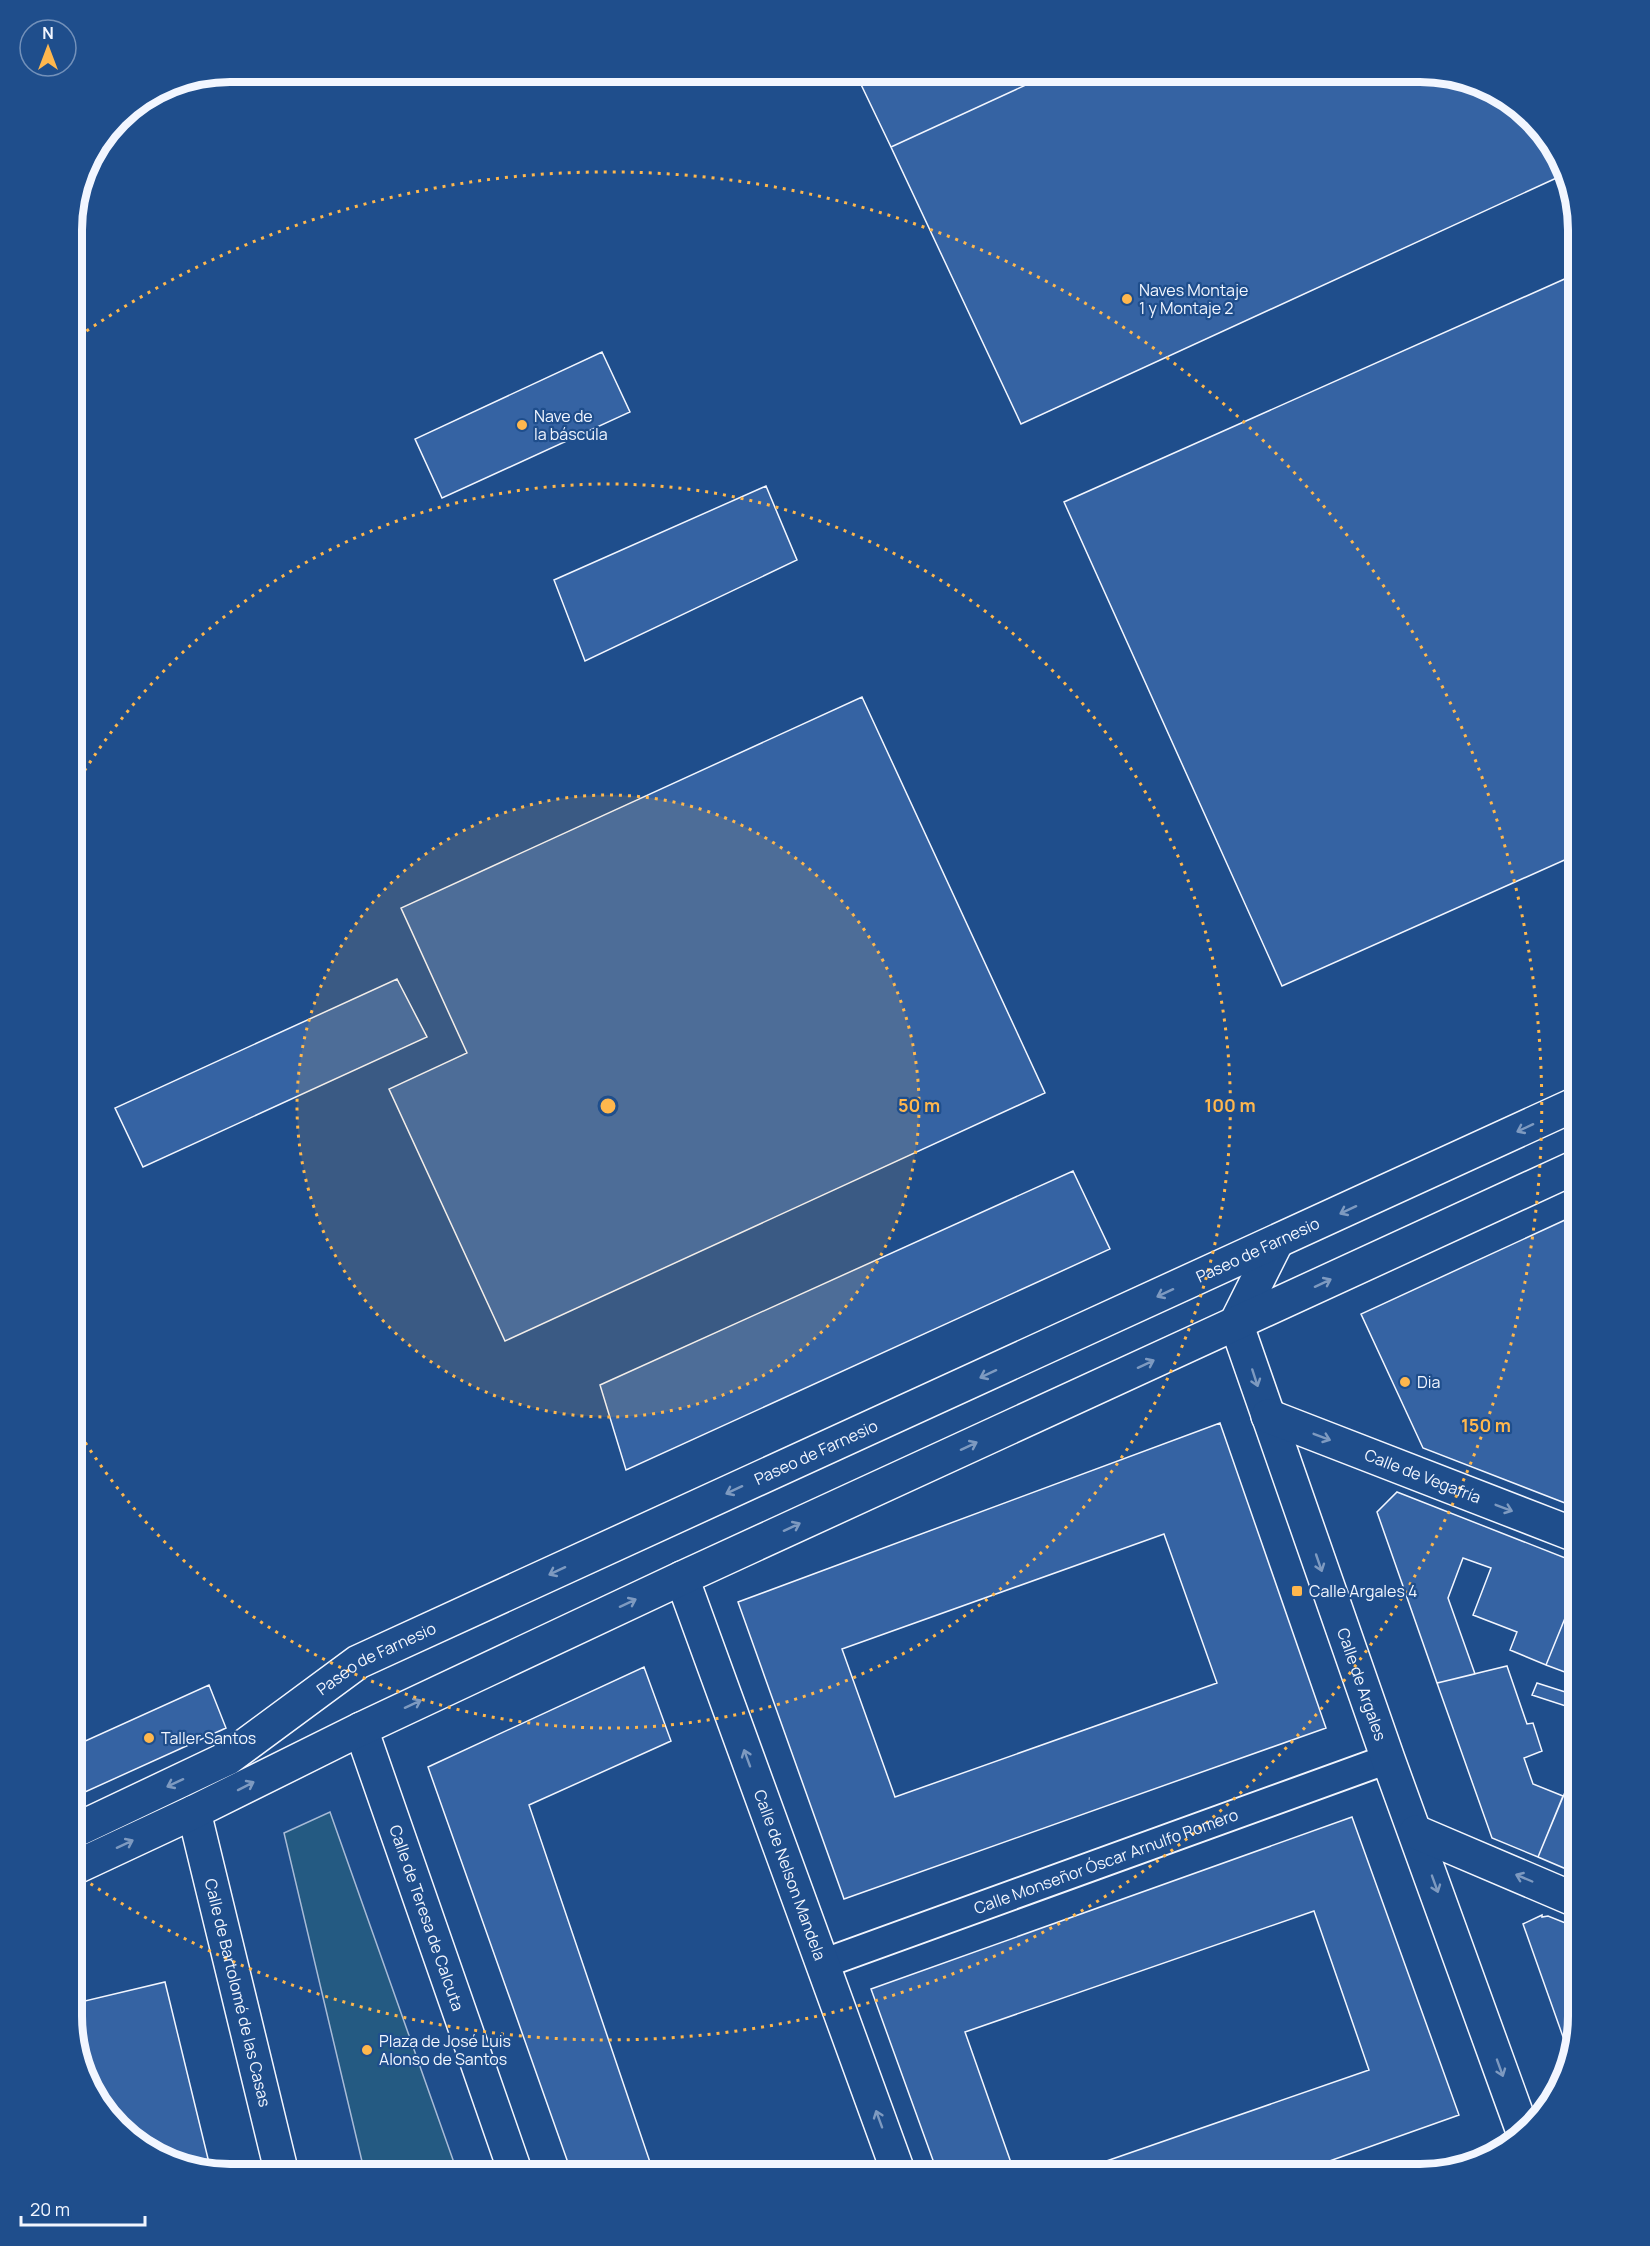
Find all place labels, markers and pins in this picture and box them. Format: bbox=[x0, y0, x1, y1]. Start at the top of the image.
place label: Naves Montaje 1 y Montaje 2 bbox=[1139, 279, 1248, 319]
marker: Naves Montaje 1 y Montaje 2 bbox=[1120, 292, 1134, 306]
place label: Nave de la báscula bbox=[534, 405, 608, 445]
marker: Nave de la báscula bbox=[515, 418, 529, 432]
centre of rings bbox=[598, 1096, 618, 1116]
place label: Dia bbox=[1417, 1371, 1440, 1393]
marker: Dia bbox=[1398, 1375, 1412, 1389]
place label: Calle Argales 4 bbox=[1309, 1580, 1417, 1602]
marker: Calle Argales 4 bbox=[1290, 1584, 1304, 1598]
place label: Taller Santos bbox=[161, 1727, 256, 1749]
marker: Taller Santos bbox=[142, 1731, 156, 1745]
place label: Plaza de José Luis Alonso de Santos bbox=[379, 2030, 511, 2070]
marker: Plaza de José Luis Alonso de Santos bbox=[360, 2043, 374, 2057]

